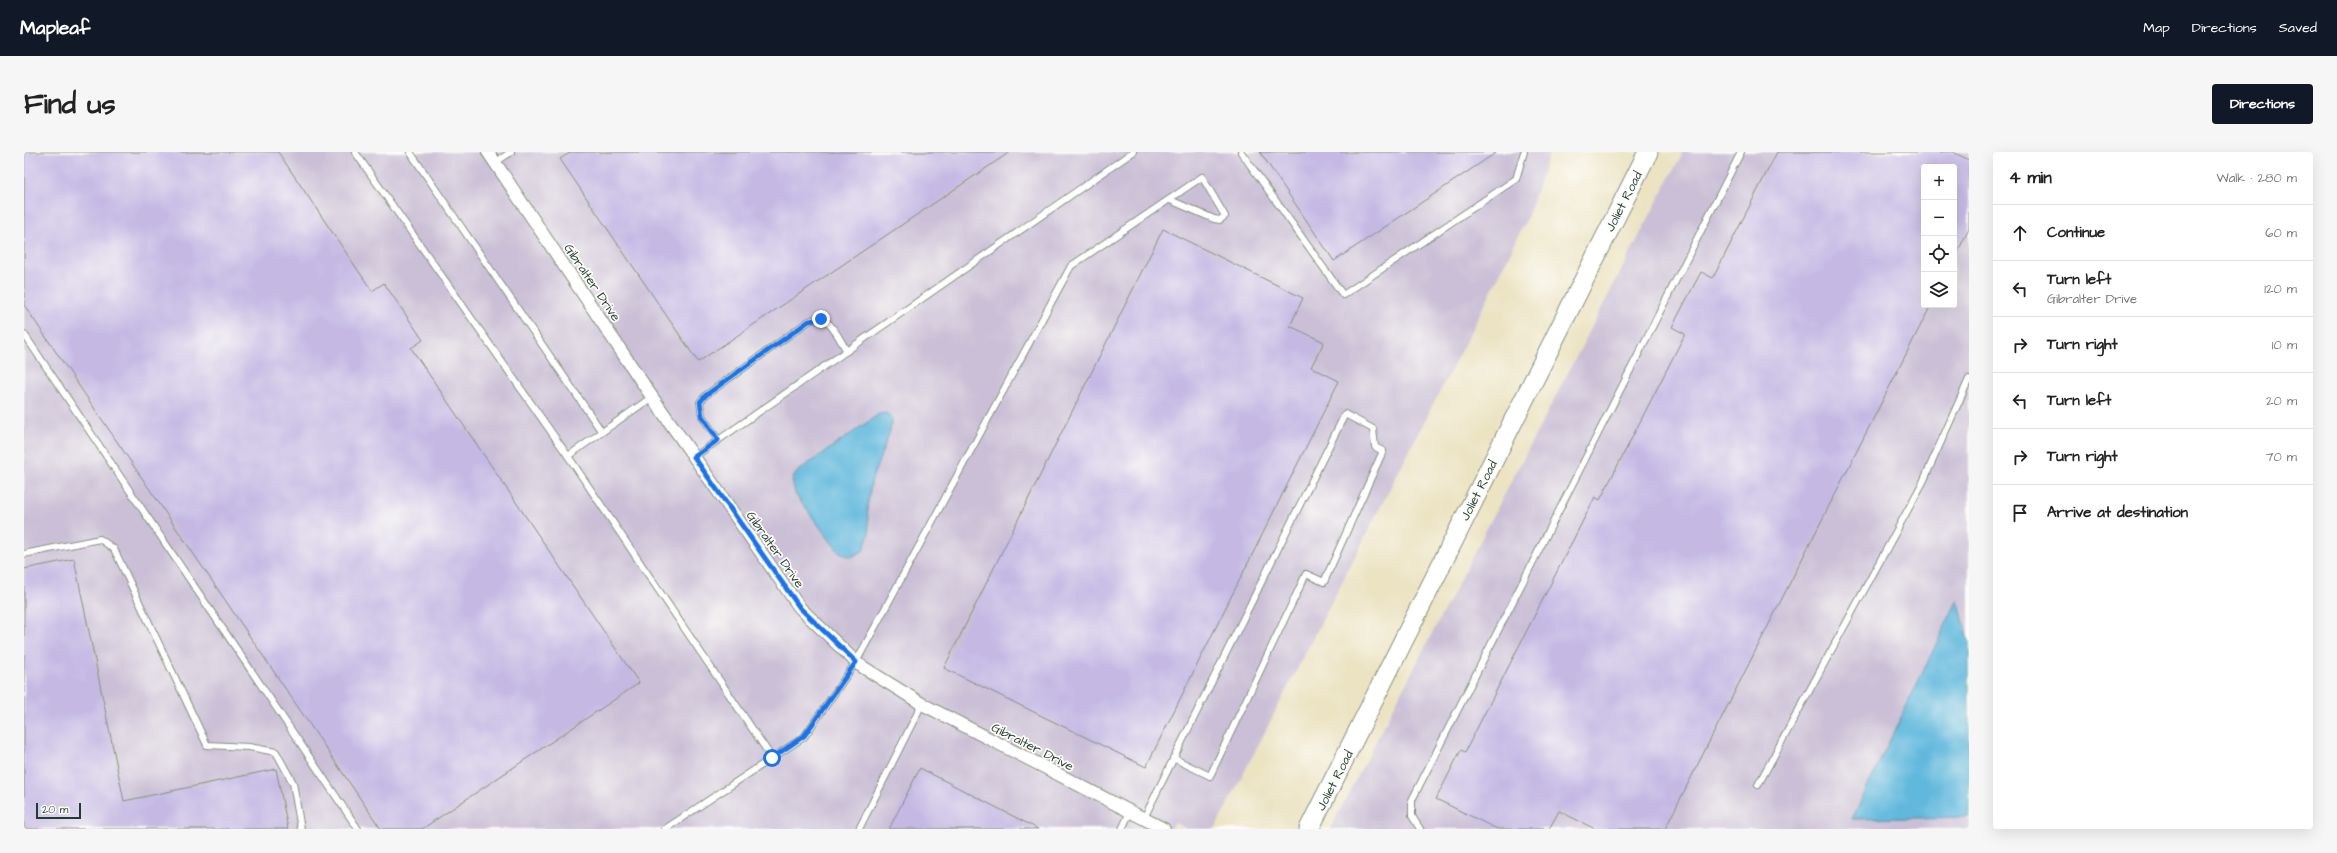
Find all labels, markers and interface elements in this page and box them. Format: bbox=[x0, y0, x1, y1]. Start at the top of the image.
text: Mapleaf bbox=[20, 15, 90, 42]
text: Map bbox=[2143, 18, 2170, 38]
text: Directions bbox=[2192, 18, 2257, 38]
text: Saved bbox=[2279, 18, 2317, 38]
button: Directions bbox=[2212, 84, 2313, 124]
text: Find us bbox=[24, 85, 115, 124]
map controls bbox=[1921, 164, 1957, 308]
button: + bbox=[1921, 164, 1957, 200]
text: 4 min bbox=[2009, 166, 2052, 190]
street label: Joliet Road bbox=[1601, 168, 1647, 235]
text: Walk · 280 m bbox=[2216, 169, 2297, 187]
button: − bbox=[1921, 200, 1957, 236]
icon: ahead bbox=[2009, 222, 2031, 244]
text: Continue bbox=[2047, 222, 2105, 243]
text: 60 m bbox=[2265, 224, 2297, 242]
button: locate bbox=[1921, 236, 1957, 272]
street label: Gibralter Drive bbox=[560, 240, 625, 325]
text: Turn left bbox=[2047, 269, 2111, 290]
button: layers bbox=[1921, 272, 1957, 308]
icon: left bbox=[2009, 278, 2031, 300]
text: 120 m bbox=[2264, 280, 2297, 298]
text: Gibralter Drive bbox=[2047, 290, 2137, 308]
route end bbox=[812, 310, 830, 328]
icon: right bbox=[2009, 334, 2031, 356]
text: Turn right bbox=[2047, 334, 2118, 355]
text: 10 m bbox=[2272, 336, 2297, 354]
icon: left bbox=[2009, 390, 2031, 412]
text: Turn left bbox=[2047, 390, 2111, 411]
text: 20 m bbox=[2266, 392, 2297, 410]
icon: right bbox=[2009, 446, 2031, 468]
text: Turn right bbox=[2047, 446, 2118, 467]
text: 70 m bbox=[2265, 448, 2297, 466]
street label: Joliet Road bbox=[1456, 457, 1502, 524]
icon: arrive bbox=[2009, 502, 2031, 524]
text: Arrive at destination bbox=[2047, 502, 2188, 523]
street label: Gibralter Drive bbox=[742, 507, 808, 592]
street label: Gibralter Drive bbox=[988, 718, 1077, 775]
street label: Joliet Road bbox=[1312, 747, 1358, 814]
route start bbox=[763, 749, 781, 767]
scale bar bbox=[36, 801, 81, 820]
text: 20 m bbox=[42, 802, 68, 817]

